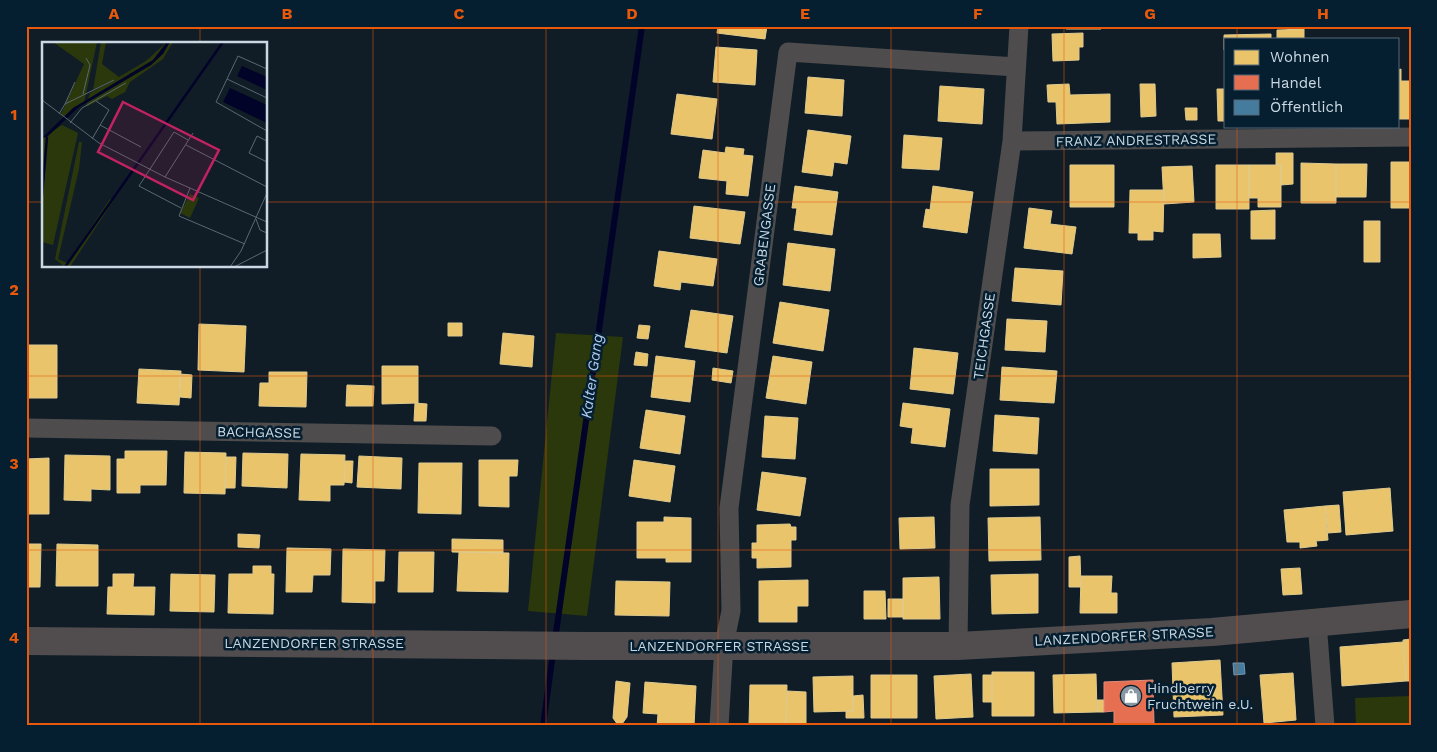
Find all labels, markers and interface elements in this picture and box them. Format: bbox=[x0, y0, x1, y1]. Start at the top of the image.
text: A bbox=[109, 4, 120, 23]
text: B bbox=[282, 4, 293, 23]
text: C bbox=[454, 4, 465, 23]
text: D bbox=[626, 4, 638, 23]
text: E bbox=[800, 4, 810, 23]
text: F bbox=[973, 4, 983, 23]
text: G bbox=[1144, 4, 1156, 23]
text: H bbox=[1317, 4, 1329, 23]
legend bbox=[1224, 38, 1400, 128]
inset map bbox=[42, 42, 268, 268]
text: Wohnen bbox=[1270, 48, 1329, 66]
text: Handel bbox=[1270, 74, 1322, 92]
text: Öffentlich bbox=[1270, 98, 1343, 116]
text: 1 bbox=[11, 105, 17, 124]
street label: FRANZ ANDRESTRASSE bbox=[1056, 131, 1216, 149]
street label: GRABENGASSE bbox=[750, 183, 778, 287]
text: 2 bbox=[9, 280, 19, 299]
street label: TEICHGASSE bbox=[970, 291, 998, 380]
water label: Kalter Gang bbox=[577, 332, 607, 420]
street label: BACHGASSE bbox=[217, 423, 301, 441]
text: 3 bbox=[9, 454, 19, 473]
street label: LANZENDORFER STRASSE bbox=[1034, 623, 1214, 649]
text: 4 bbox=[9, 628, 19, 647]
street label: LANZENDORFER STRASSE bbox=[224, 635, 404, 651]
street label: LANZENDORFER STRASSE bbox=[629, 638, 809, 654]
place label: Hindberry Fruchtwein e.U. bbox=[1147, 680, 1253, 712]
shop icon: Hindberry Fruchtwein e.U. bbox=[1119, 684, 1143, 708]

